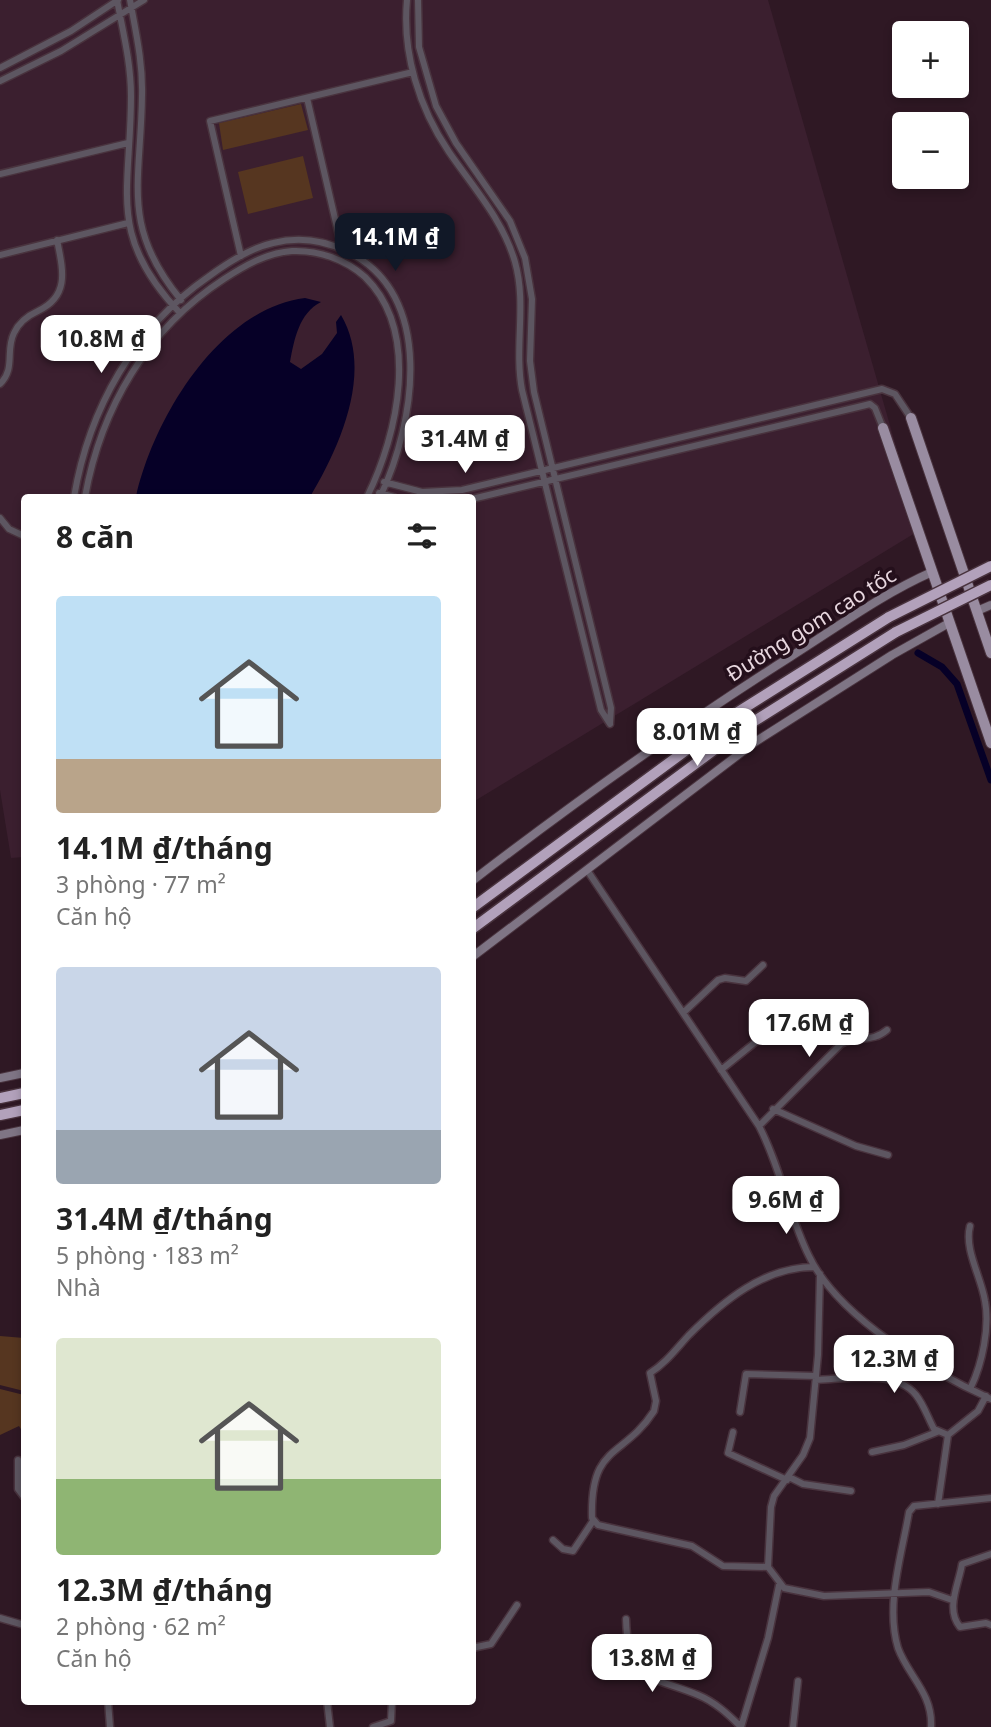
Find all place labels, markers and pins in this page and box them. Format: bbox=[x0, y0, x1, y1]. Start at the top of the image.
pin: 14.1M ₫ bbox=[330, 214, 460, 273]
pin: 10.8M ₫ bbox=[36, 316, 166, 375]
pin: 31.4M ₫ bbox=[400, 416, 530, 475]
pin: 8.01M ₫ bbox=[632, 708, 762, 768]
pin: 17.6M ₫ bbox=[744, 1000, 874, 1059]
pin: 9.6M ₫ bbox=[729, 1176, 843, 1236]
pin: 12.3M ₫ bbox=[829, 1336, 959, 1395]
pin: 13.8M ₫ bbox=[587, 1634, 717, 1694]

